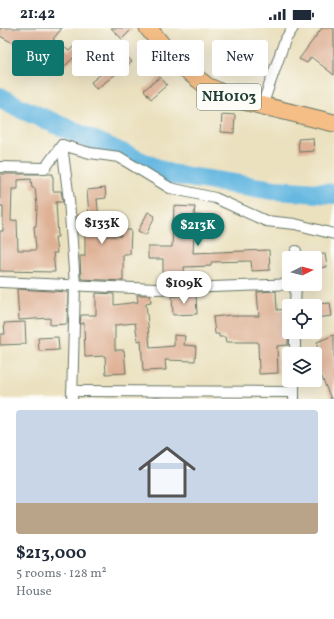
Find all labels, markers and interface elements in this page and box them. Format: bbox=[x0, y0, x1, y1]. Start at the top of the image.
text: 21:42 bbox=[20, 4, 55, 25]
chip: Buy bbox=[12, 40, 64, 76]
chip: Rent bbox=[72, 40, 129, 76]
chip: Filters bbox=[137, 40, 204, 76]
chip: New bbox=[212, 40, 268, 76]
road number: NH0103 bbox=[197, 84, 261, 110]
pin: $133K bbox=[74, 211, 130, 245]
pin: $213K bbox=[170, 213, 226, 247]
text: $133K bbox=[84, 215, 120, 233]
text: $213K bbox=[180, 217, 216, 235]
north arrow bbox=[282, 251, 322, 291]
map controls bbox=[282, 251, 322, 387]
pin: $109K bbox=[156, 271, 212, 305]
text: $109K bbox=[165, 275, 203, 293]
button: locate bbox=[282, 299, 322, 339]
button: layers bbox=[282, 347, 322, 387]
icon: home bbox=[131, 436, 203, 508]
text: $213,000 bbox=[16, 542, 86, 565]
text: 5 rooms · 128 m² bbox=[16, 565, 107, 583]
text: House bbox=[16, 583, 52, 601]

